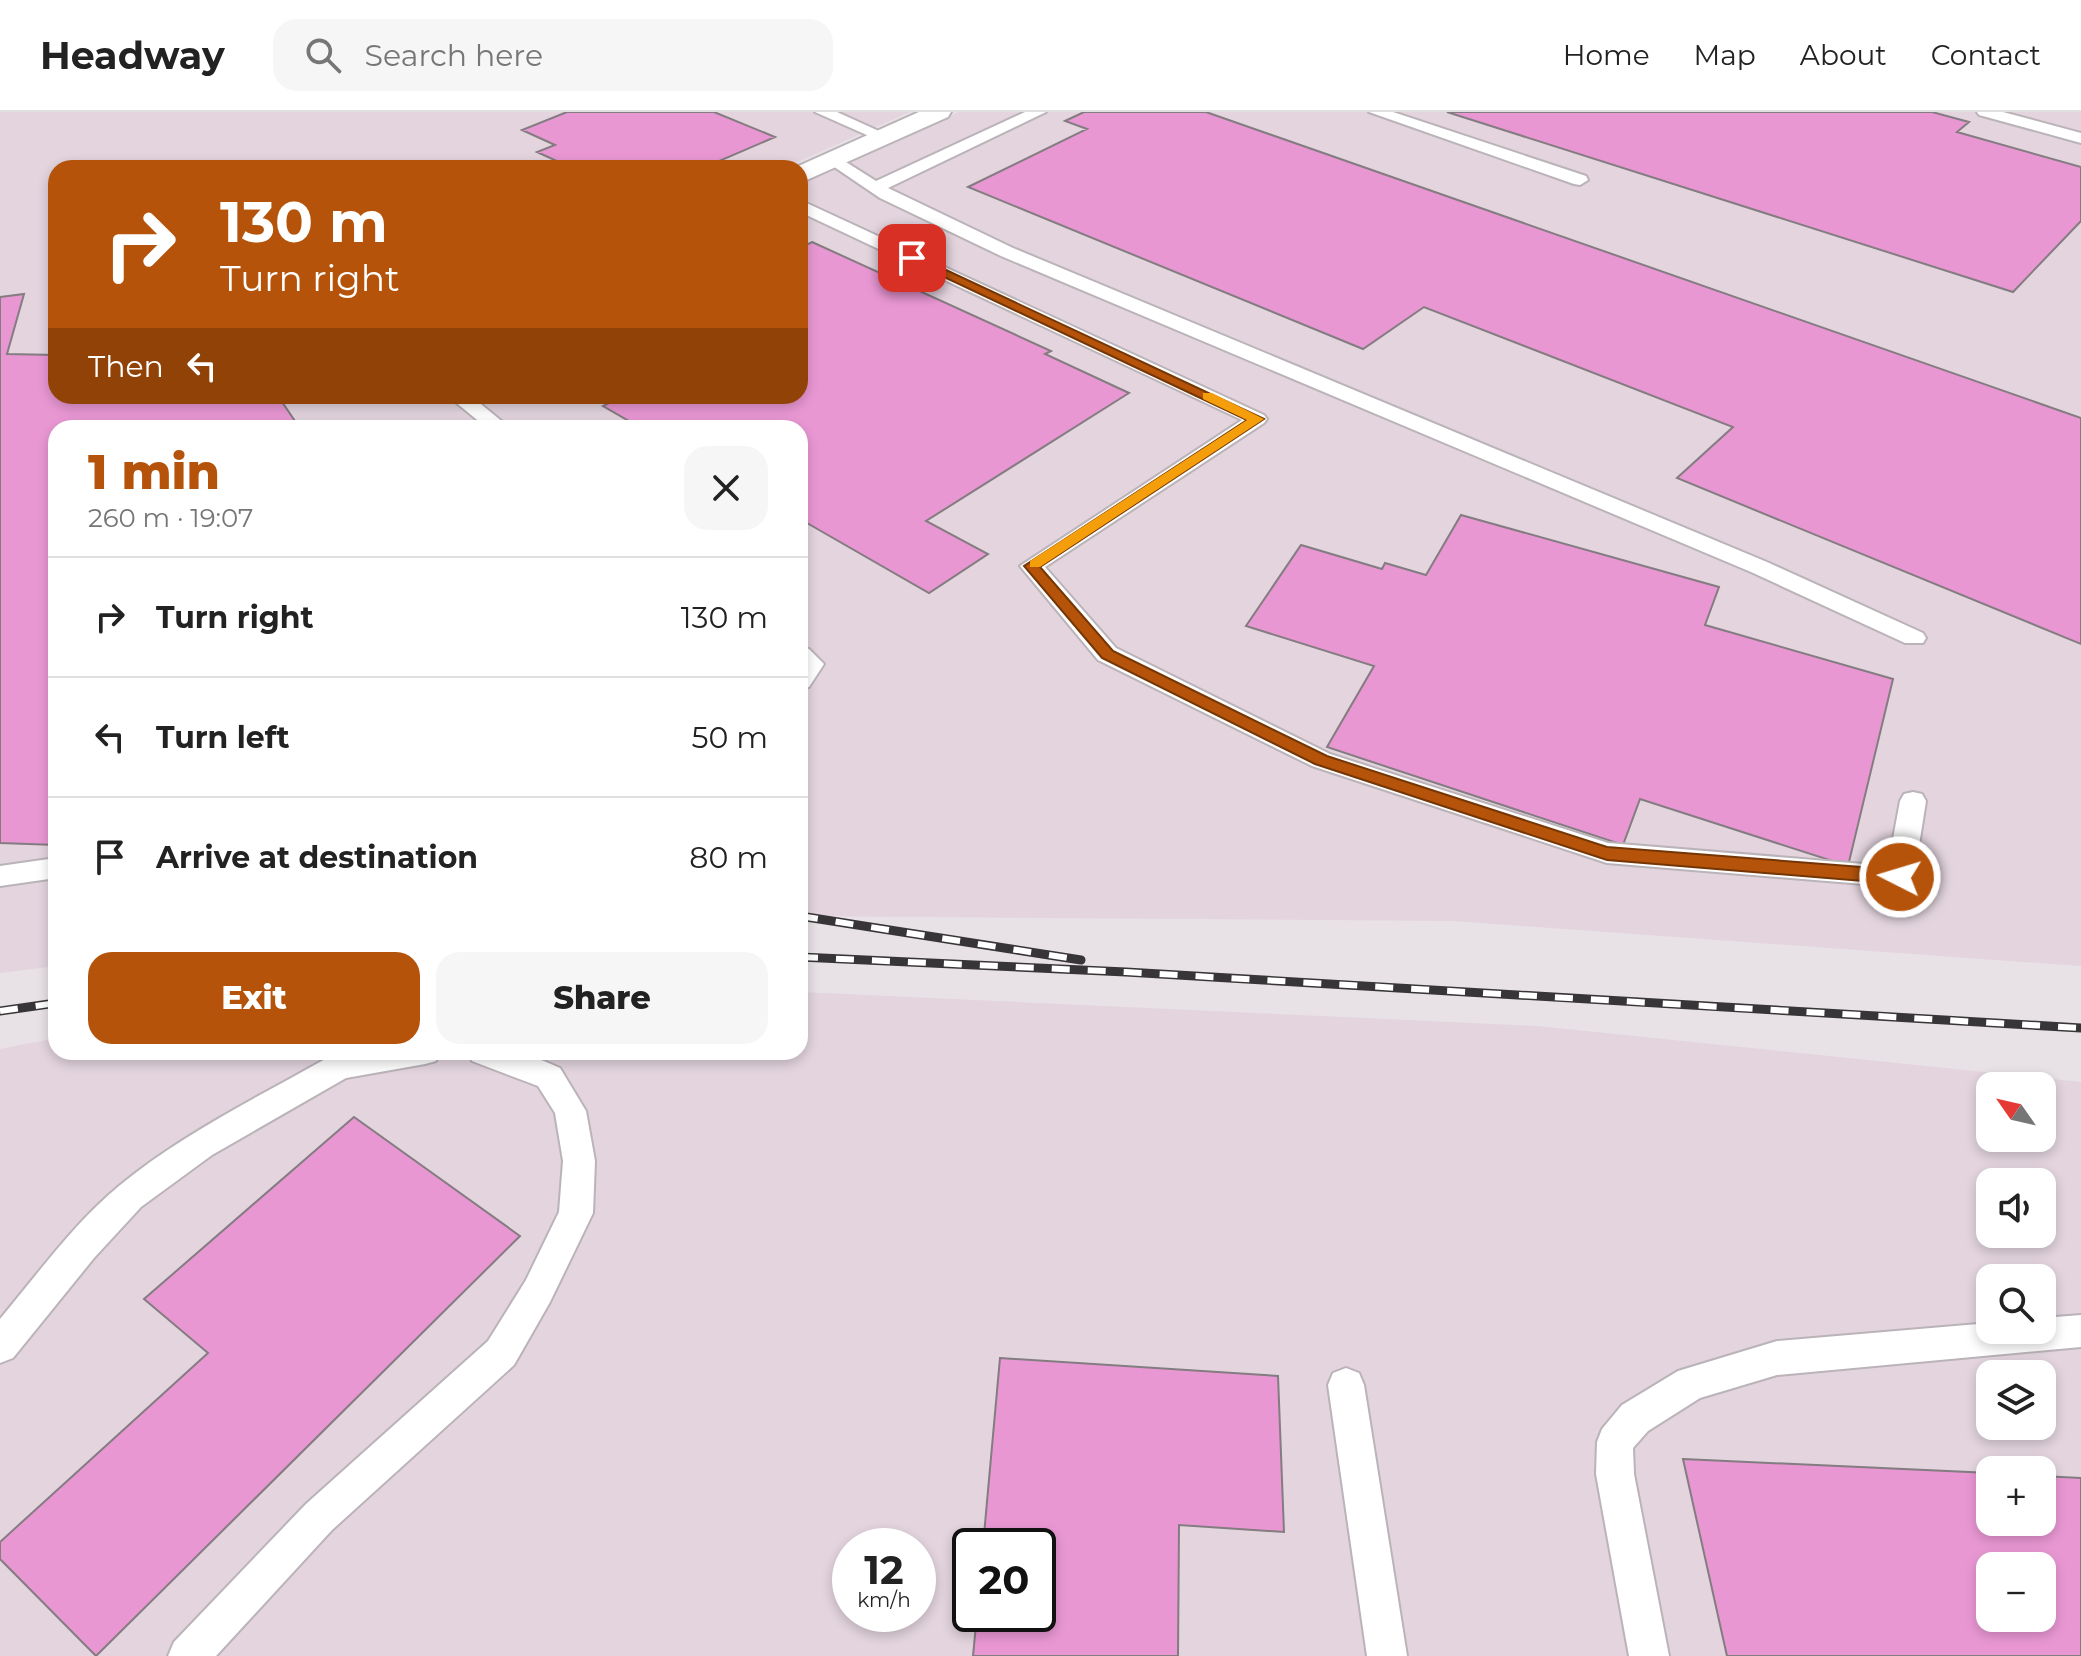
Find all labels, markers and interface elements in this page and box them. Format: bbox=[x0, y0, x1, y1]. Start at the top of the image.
search box bbox=[273, 19, 833, 91]
text: Headway bbox=[40, 32, 225, 79]
icon: search bbox=[301, 33, 345, 77]
text: Search here bbox=[365, 37, 543, 74]
text: Home bbox=[1563, 38, 1650, 72]
text: Map bbox=[1694, 38, 1756, 72]
text: About bbox=[1800, 38, 1887, 72]
text: Contact bbox=[1931, 38, 2041, 72]
text: 130 m bbox=[220, 188, 388, 256]
icon: right bbox=[88, 192, 192, 296]
pin bbox=[878, 224, 946, 292]
icon: arrive bbox=[890, 236, 934, 280]
text: Turn right bbox=[220, 256, 400, 300]
icon: left bbox=[180, 344, 224, 388]
text: Then bbox=[88, 348, 164, 385]
text: 1 min bbox=[88, 443, 220, 501]
button: close bbox=[684, 446, 768, 530]
text: 260 m · 19:07 bbox=[88, 502, 253, 534]
icon: right bbox=[88, 595, 132, 639]
text: Turn right bbox=[156, 599, 313, 636]
text: 130 m bbox=[681, 599, 768, 636]
icon: left bbox=[88, 715, 132, 759]
text: Turn left bbox=[156, 719, 289, 756]
text: 50 m bbox=[691, 719, 768, 756]
icon: arrive bbox=[88, 835, 132, 879]
position arrow bbox=[1858, 835, 1942, 919]
text: Arrive at destination bbox=[156, 839, 478, 876]
text: 80 m bbox=[689, 839, 768, 876]
button: Exit bbox=[88, 952, 420, 1044]
button: Share bbox=[436, 952, 768, 1044]
north arrow bbox=[1976, 1072, 2056, 1152]
map controls bbox=[1976, 1072, 2056, 1632]
button: sound bbox=[1976, 1168, 2056, 1248]
button: search bbox=[1976, 1264, 2056, 1344]
button: layers bbox=[1976, 1360, 2056, 1440]
button: + bbox=[1976, 1456, 2056, 1536]
speed limit sign: 20 bbox=[952, 1528, 1056, 1632]
text: 12 bbox=[864, 1545, 904, 1594]
button: − bbox=[1976, 1552, 2056, 1632]
text: km/h bbox=[857, 1588, 911, 1612]

